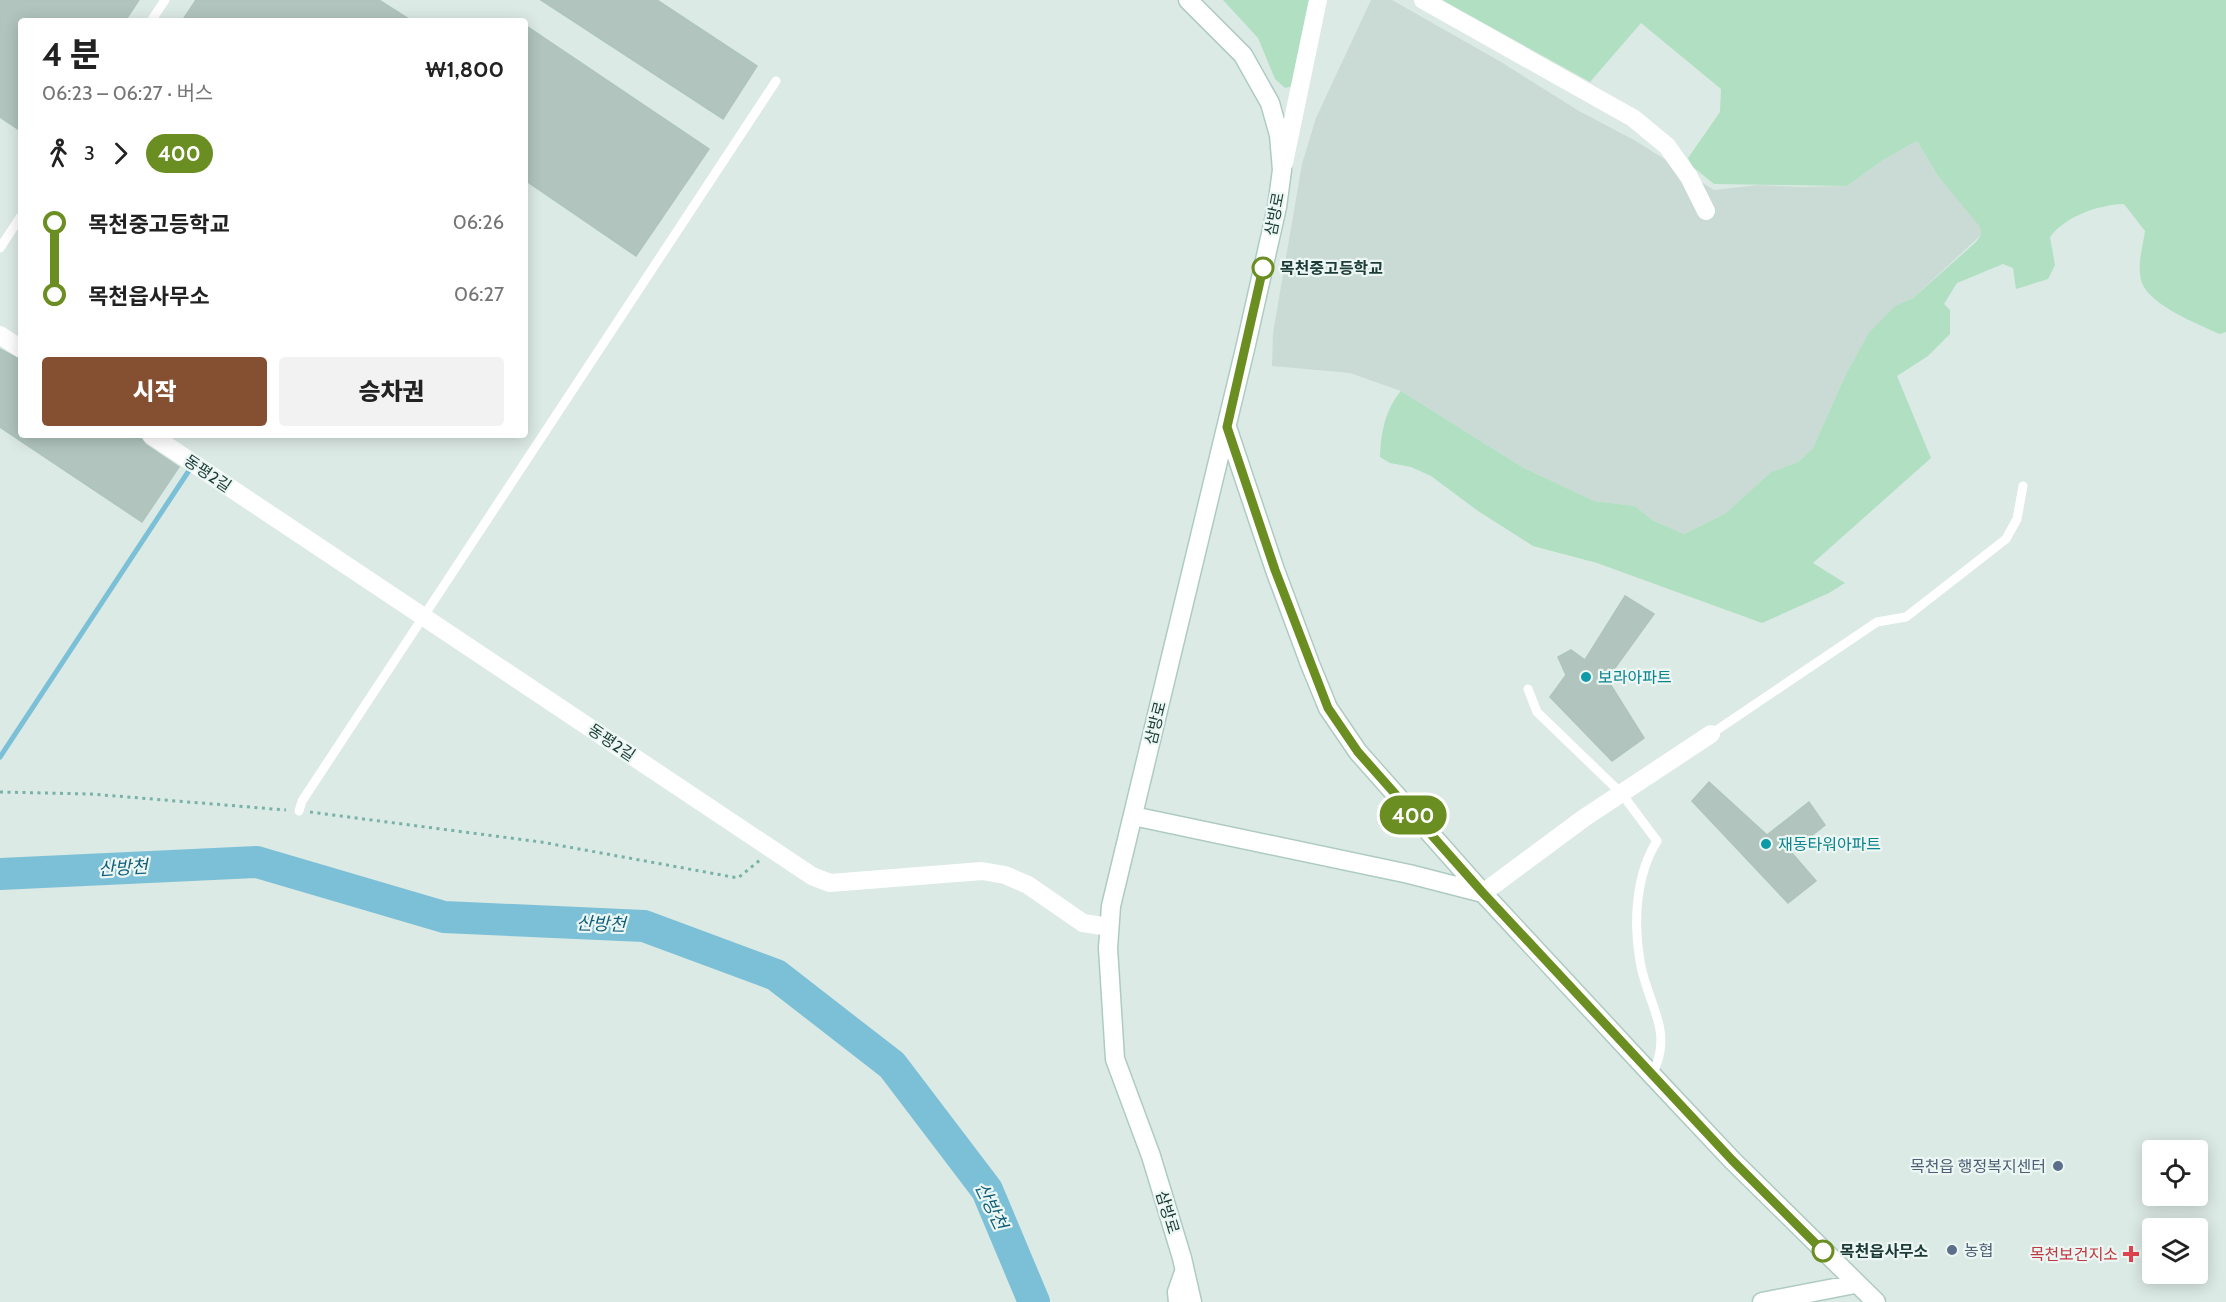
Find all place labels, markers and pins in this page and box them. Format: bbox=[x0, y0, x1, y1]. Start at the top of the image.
marker: 목천중고등학교 bbox=[1252, 257, 1274, 279]
place label: 목천중고등학교 bbox=[1280, 259, 1383, 278]
place label: 보라아파트 bbox=[1598, 668, 1672, 687]
marker: 보라아파트 bbox=[1579, 670, 1593, 684]
place label: 재동타워아파트 bbox=[1778, 835, 1881, 854]
marker: 재동타워아파트 bbox=[1759, 837, 1773, 851]
place label: 목천읍 행정복지센터 bbox=[1910, 1157, 2046, 1176]
marker: 목천읍 행정복지센터 bbox=[2051, 1159, 2065, 1173]
marker: 목천읍사무소 bbox=[1812, 1240, 1834, 1262]
place label: 농협 bbox=[1964, 1241, 1993, 1260]
place label: 목천읍사무소 bbox=[1840, 1242, 1929, 1261]
marker: 농협 bbox=[1945, 1243, 1959, 1257]
place label: 목천보건지소 bbox=[2030, 1245, 2118, 1264]
marker: 목천보건지소 bbox=[2122, 1245, 2140, 1263]

